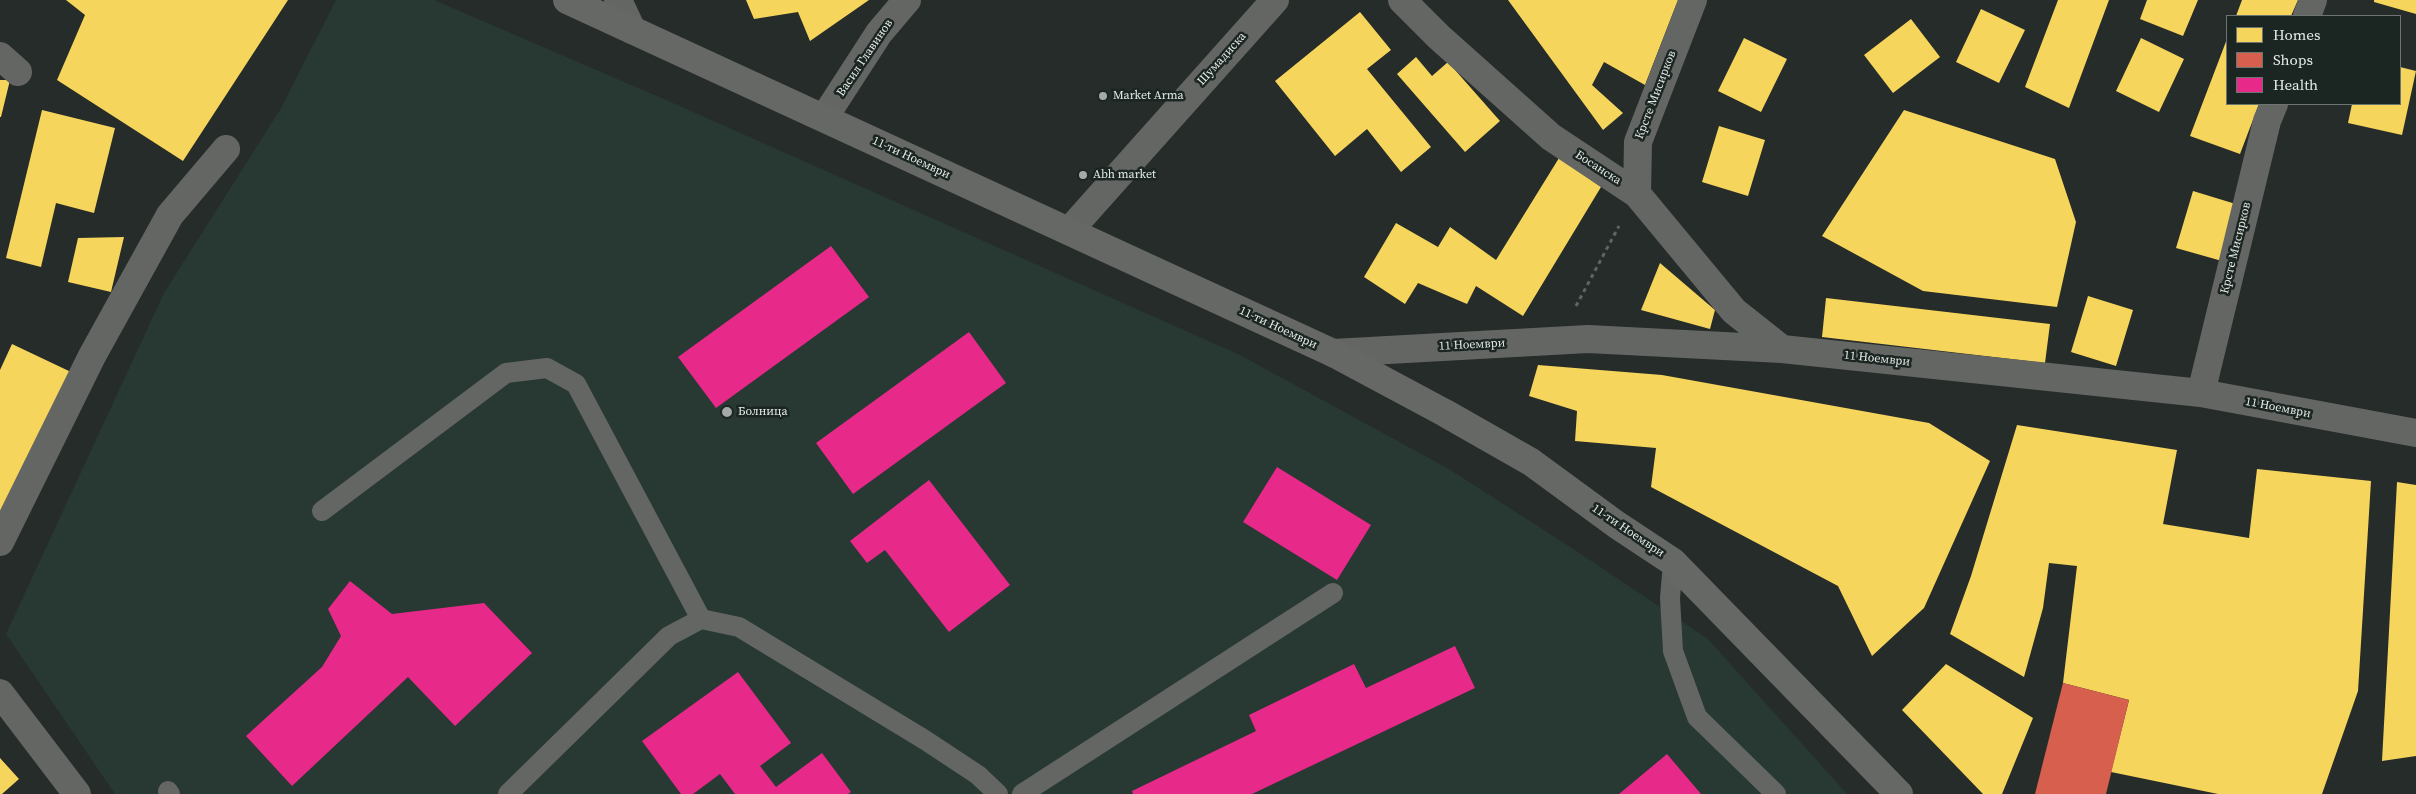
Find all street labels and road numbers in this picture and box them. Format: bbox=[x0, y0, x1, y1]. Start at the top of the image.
street label: Васил Главинов bbox=[834, 17, 896, 99]
street label: Шумадиска bbox=[1195, 30, 1249, 88]
street label: Крсте Мисирков bbox=[1632, 49, 1680, 141]
street label: 11-ти Ноември bbox=[870, 134, 952, 182]
street label: Босанска bbox=[1572, 148, 1624, 188]
street label: Крсте Мисирков bbox=[2218, 201, 2254, 295]
street label: 11-ти Ноември bbox=[1237, 304, 1319, 352]
street label: 11 Ноември bbox=[1438, 336, 1506, 354]
street label: 11 Ноември bbox=[1843, 348, 1911, 370]
street label: 11 Ноември bbox=[2244, 395, 2312, 421]
street label: 11-ти Ноември bbox=[1589, 501, 1667, 561]

